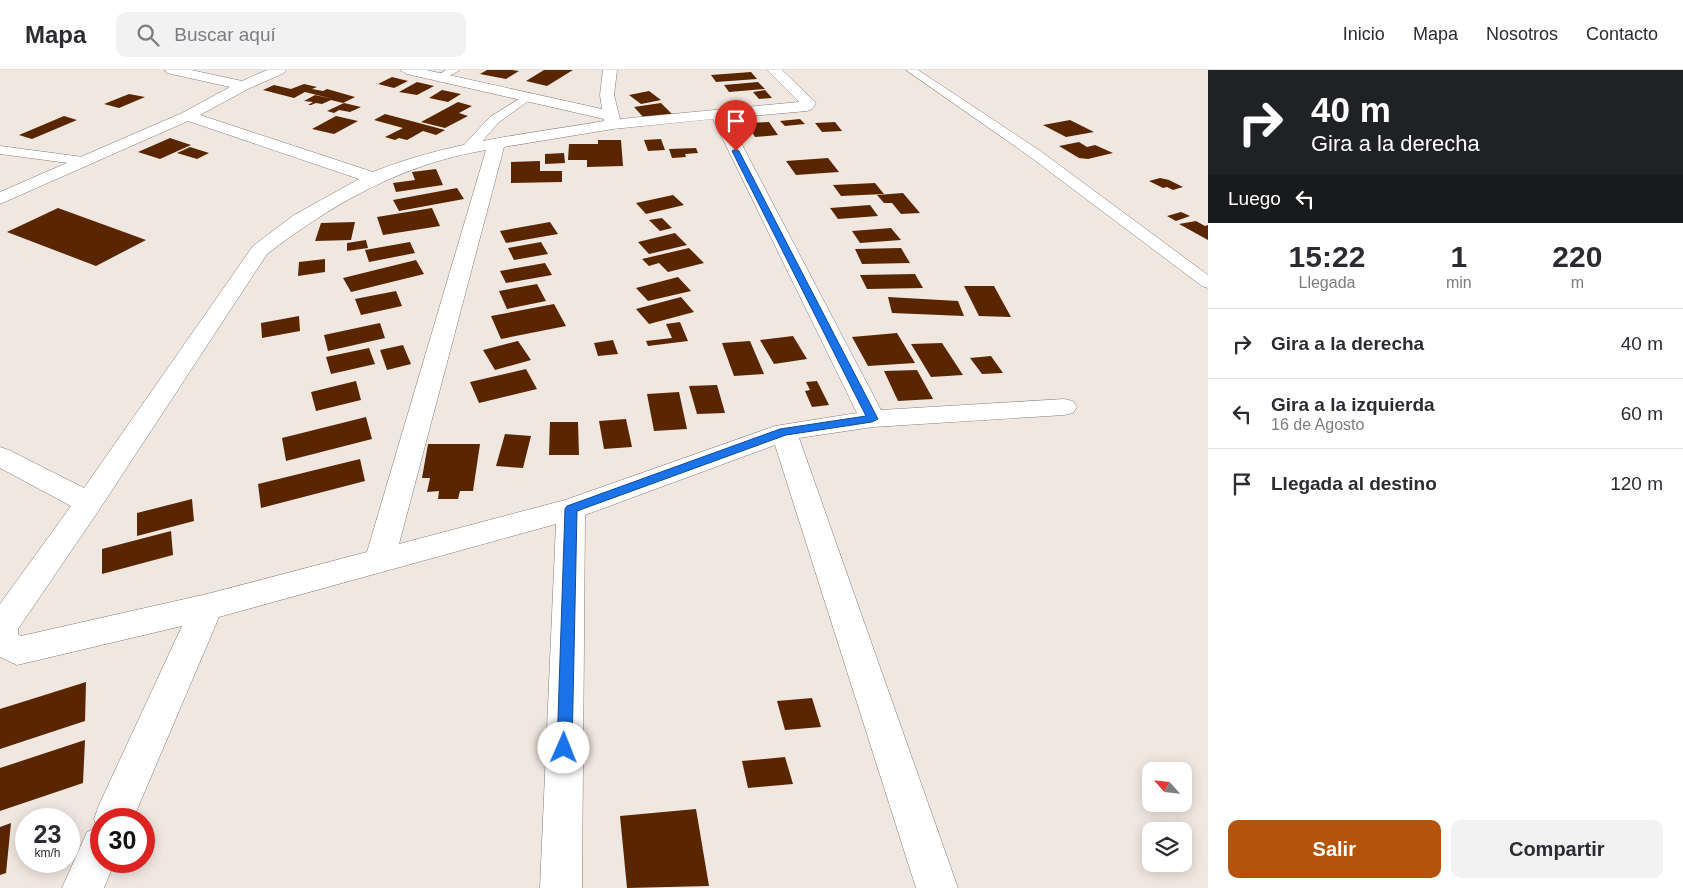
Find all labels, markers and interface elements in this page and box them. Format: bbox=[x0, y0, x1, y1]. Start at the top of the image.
search box bbox=[116, 12, 466, 57]
text: Mapa bbox=[25, 21, 86, 48]
icon: search bbox=[134, 21, 162, 49]
text: Buscar aquí bbox=[174, 24, 276, 45]
text: Inicio bbox=[1343, 24, 1385, 44]
text: Mapa bbox=[1413, 24, 1458, 44]
text: Nosotros bbox=[1486, 24, 1558, 44]
text: Contacto bbox=[1586, 24, 1658, 44]
icon: right bbox=[1228, 90, 1293, 155]
text: 40 m bbox=[1311, 90, 1391, 129]
pin bbox=[715, 100, 757, 151]
icon: arrive bbox=[722, 107, 750, 135]
text: Gira a la derecha bbox=[1311, 131, 1480, 156]
icon: left bbox=[1291, 185, 1319, 213]
text: Luego bbox=[1228, 188, 1281, 209]
text: 15:22 bbox=[1289, 240, 1365, 273]
text: 1 bbox=[1450, 240, 1467, 273]
text: 220 bbox=[1552, 240, 1602, 273]
text: Llegada bbox=[1298, 274, 1355, 291]
text: min bbox=[1446, 274, 1472, 291]
text: m bbox=[1571, 274, 1584, 291]
icon: right bbox=[1228, 330, 1256, 358]
text: Gira a la derecha bbox=[1271, 333, 1424, 354]
text: 40 m bbox=[1621, 333, 1663, 354]
text: Gira a la izquierda bbox=[1271, 394, 1435, 415]
icon: left bbox=[1228, 400, 1256, 428]
text: 60 m bbox=[1621, 403, 1663, 424]
text: 16 de Agosto bbox=[1271, 416, 1364, 433]
icon: arrive bbox=[1228, 470, 1256, 498]
text: Llegada al destino bbox=[1271, 473, 1437, 494]
text: 120 m bbox=[1610, 473, 1663, 494]
position arrow bbox=[537, 721, 589, 773]
north arrow bbox=[1142, 762, 1192, 812]
map controls bbox=[1142, 762, 1192, 872]
speed limit sign: 30 bbox=[90, 808, 155, 873]
text: 23 bbox=[34, 820, 61, 848]
button: Salir bbox=[1228, 820, 1441, 878]
button: Compartir bbox=[1451, 820, 1663, 878]
button: layers bbox=[1142, 822, 1192, 872]
text: km/h bbox=[34, 846, 61, 860]

